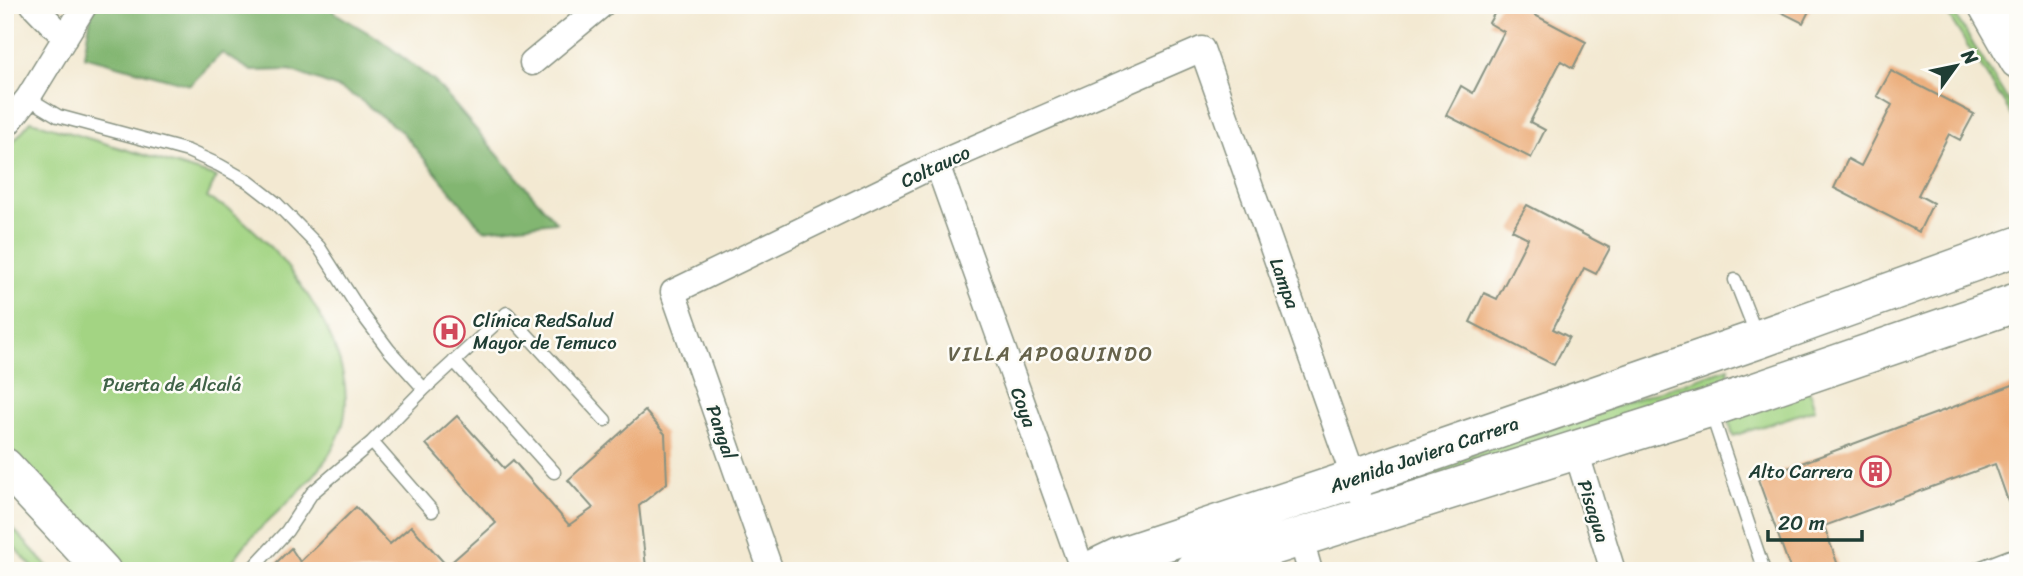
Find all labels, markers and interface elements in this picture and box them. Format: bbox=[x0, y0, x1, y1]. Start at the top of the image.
north arrow bbox=[1922, 32, 1992, 102]
text: N bbox=[1952, 42, 1988, 72]
street label: Coltauco bbox=[895, 136, 976, 197]
street label: Lampa bbox=[1260, 253, 1309, 314]
place label: Clínica RedSalud Mayor de Temuco bbox=[473, 304, 617, 359]
hospital icon: Clínica RedSalud Mayor de Temuco bbox=[433, 314, 467, 348]
district label: VILLA APOQUINDO bbox=[948, 335, 1154, 373]
park label: Puerta de Alcalá bbox=[103, 368, 242, 401]
street label: Coya bbox=[1001, 382, 1046, 432]
street label: Pangal bbox=[697, 400, 746, 464]
street label: Avenida Javiera Carrera bbox=[1324, 406, 1524, 503]
building icon: Alto Carrera bbox=[1859, 454, 1893, 488]
place label: Alto Carrera bbox=[1748, 455, 1853, 488]
street label: Pisagua bbox=[1568, 475, 1619, 547]
scale bar bbox=[1768, 499, 1862, 543]
text: 20 m bbox=[1778, 504, 1825, 542]

